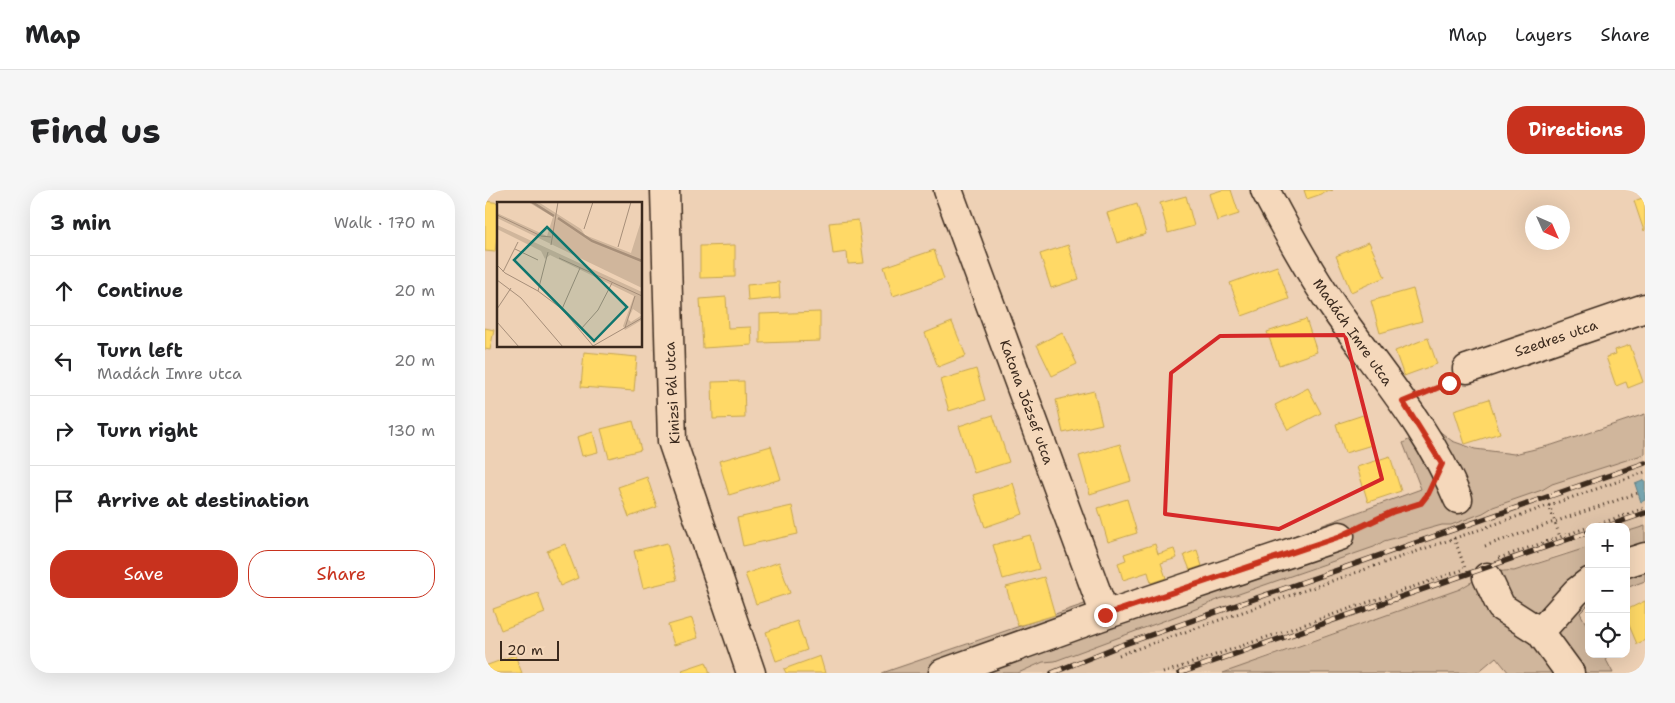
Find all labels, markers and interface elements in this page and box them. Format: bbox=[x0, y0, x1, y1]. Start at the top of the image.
text: Map bbox=[25, 19, 81, 51]
text: Map bbox=[1449, 23, 1487, 47]
text: Layers bbox=[1515, 23, 1572, 47]
text: Share bbox=[1600, 23, 1650, 47]
button: Directions bbox=[1507, 106, 1645, 154]
text: Find us bbox=[30, 107, 161, 154]
inset map bbox=[497, 202, 643, 348]
north arrow bbox=[1525, 205, 1570, 250]
text: 3 min bbox=[50, 209, 111, 237]
text: Walk · 170 m bbox=[334, 212, 435, 233]
street label: Madách Imre utca bbox=[1309, 275, 1397, 389]
icon: ahead bbox=[50, 277, 78, 305]
text: Continue bbox=[97, 278, 183, 303]
text: 20 m bbox=[394, 280, 435, 301]
street label: Szedres utca bbox=[1512, 315, 1600, 361]
street label: Katona József utca bbox=[996, 337, 1058, 467]
text: Turn left bbox=[97, 338, 183, 363]
street label: Kinizsi Pál utca bbox=[660, 341, 684, 445]
icon: left bbox=[50, 347, 78, 375]
text: 20 m bbox=[394, 350, 435, 371]
text: Madách Imre utca bbox=[97, 363, 242, 384]
route start bbox=[1438, 372, 1461, 395]
icon: right bbox=[50, 417, 78, 445]
text: Turn right bbox=[97, 418, 198, 443]
text: 130 m bbox=[388, 420, 435, 441]
icon: arrive bbox=[50, 487, 78, 515]
text: Arrive at destination bbox=[97, 488, 309, 513]
map controls bbox=[1585, 523, 1630, 658]
button: + bbox=[1585, 523, 1630, 568]
button: Save bbox=[50, 550, 238, 598]
button: Share bbox=[248, 550, 435, 598]
button: − bbox=[1585, 568, 1630, 613]
route end bbox=[1094, 604, 1117, 627]
button: locate bbox=[1585, 613, 1630, 658]
scale bar bbox=[500, 638, 559, 661]
text: 20 m bbox=[507, 641, 543, 659]

